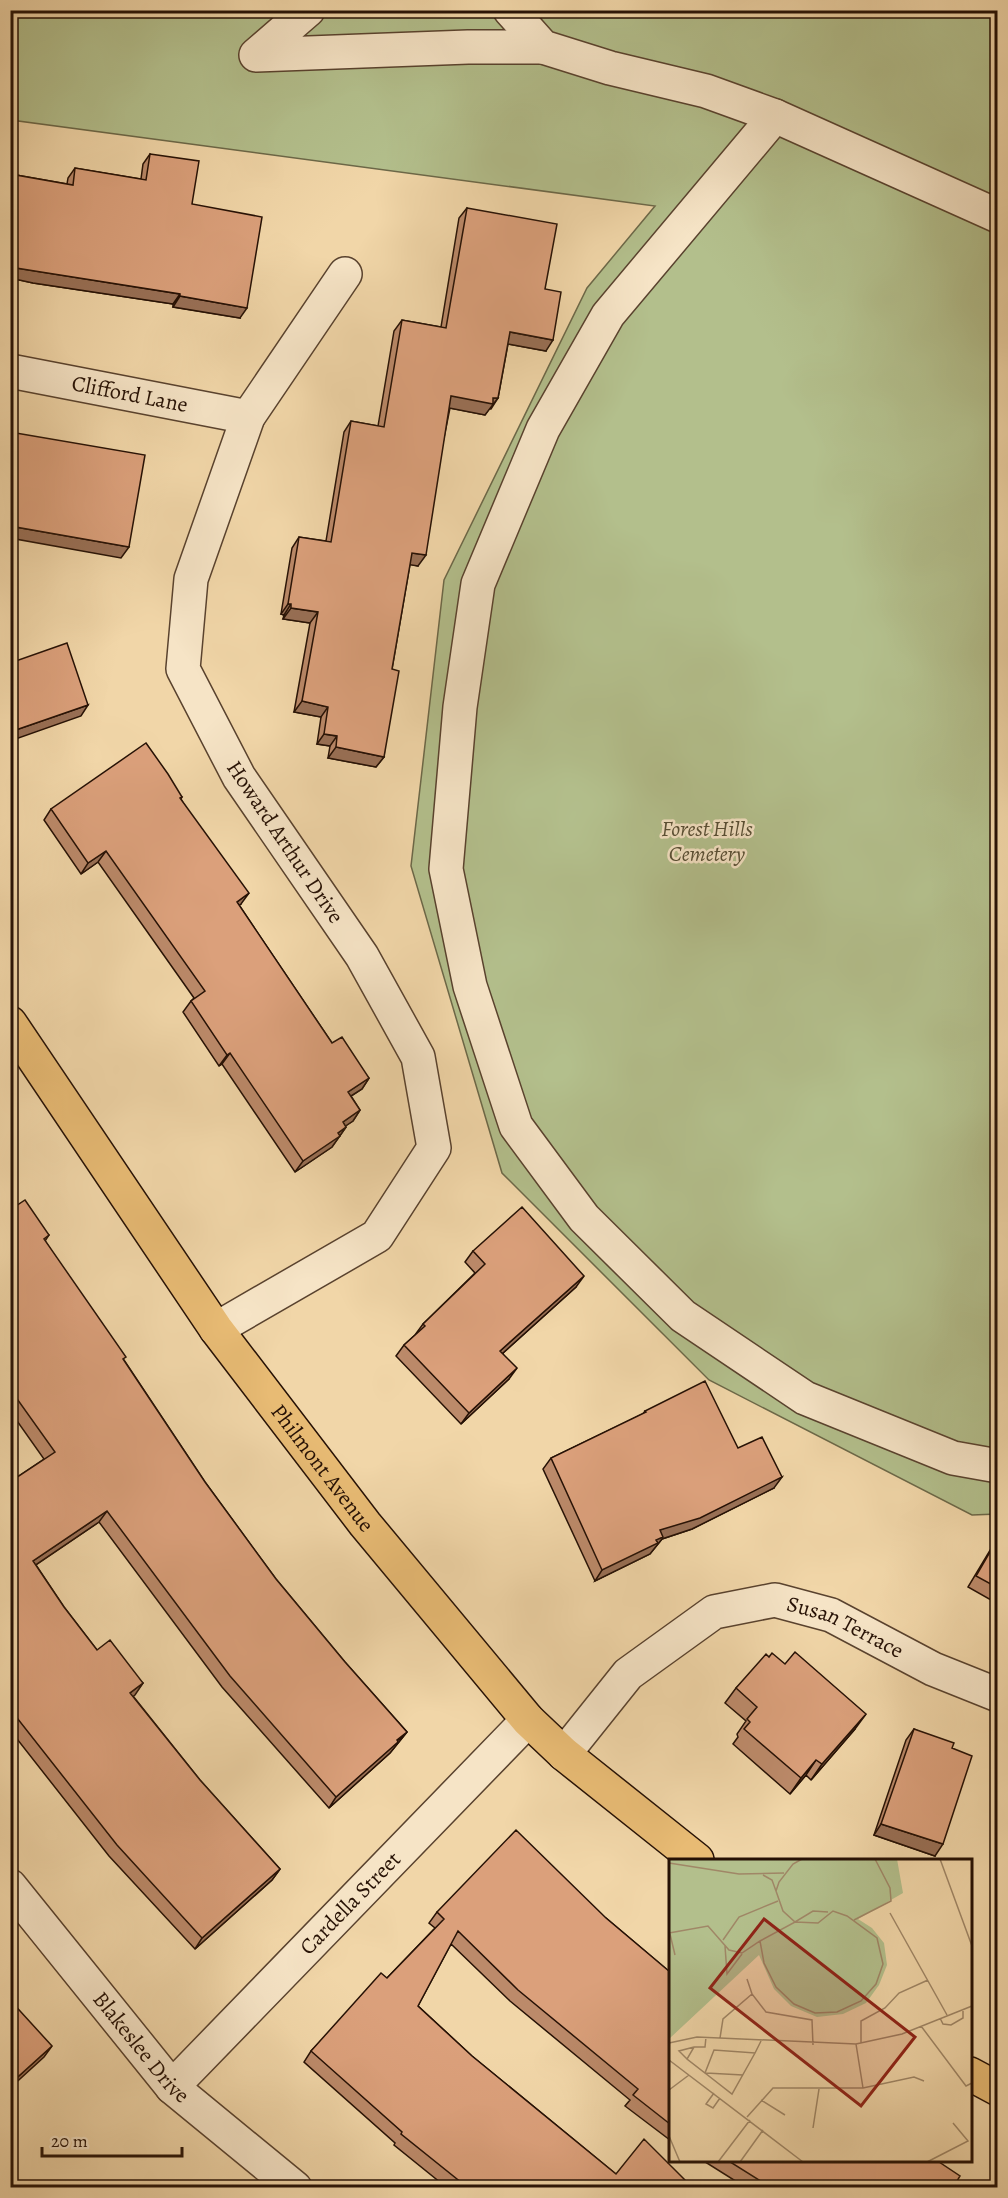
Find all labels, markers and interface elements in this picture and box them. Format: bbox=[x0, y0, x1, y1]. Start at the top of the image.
street label: Clifford Lane bbox=[69, 368, 190, 420]
street label: Howard Arthur Drive bbox=[219, 755, 351, 929]
park label: Forest Hills Cemetery bbox=[661, 814, 753, 869]
street label: Philmont Avenue bbox=[264, 1398, 381, 1539]
street label: Susan Terrace bbox=[783, 1589, 909, 1666]
street label: Cardella Street bbox=[293, 1845, 407, 1962]
inset map bbox=[669, 1859, 972, 2162]
street label: Blakeslee Drive bbox=[86, 1985, 196, 2110]
scale bar bbox=[42, 2120, 182, 2158]
text: 20 m bbox=[51, 2129, 88, 2153]

